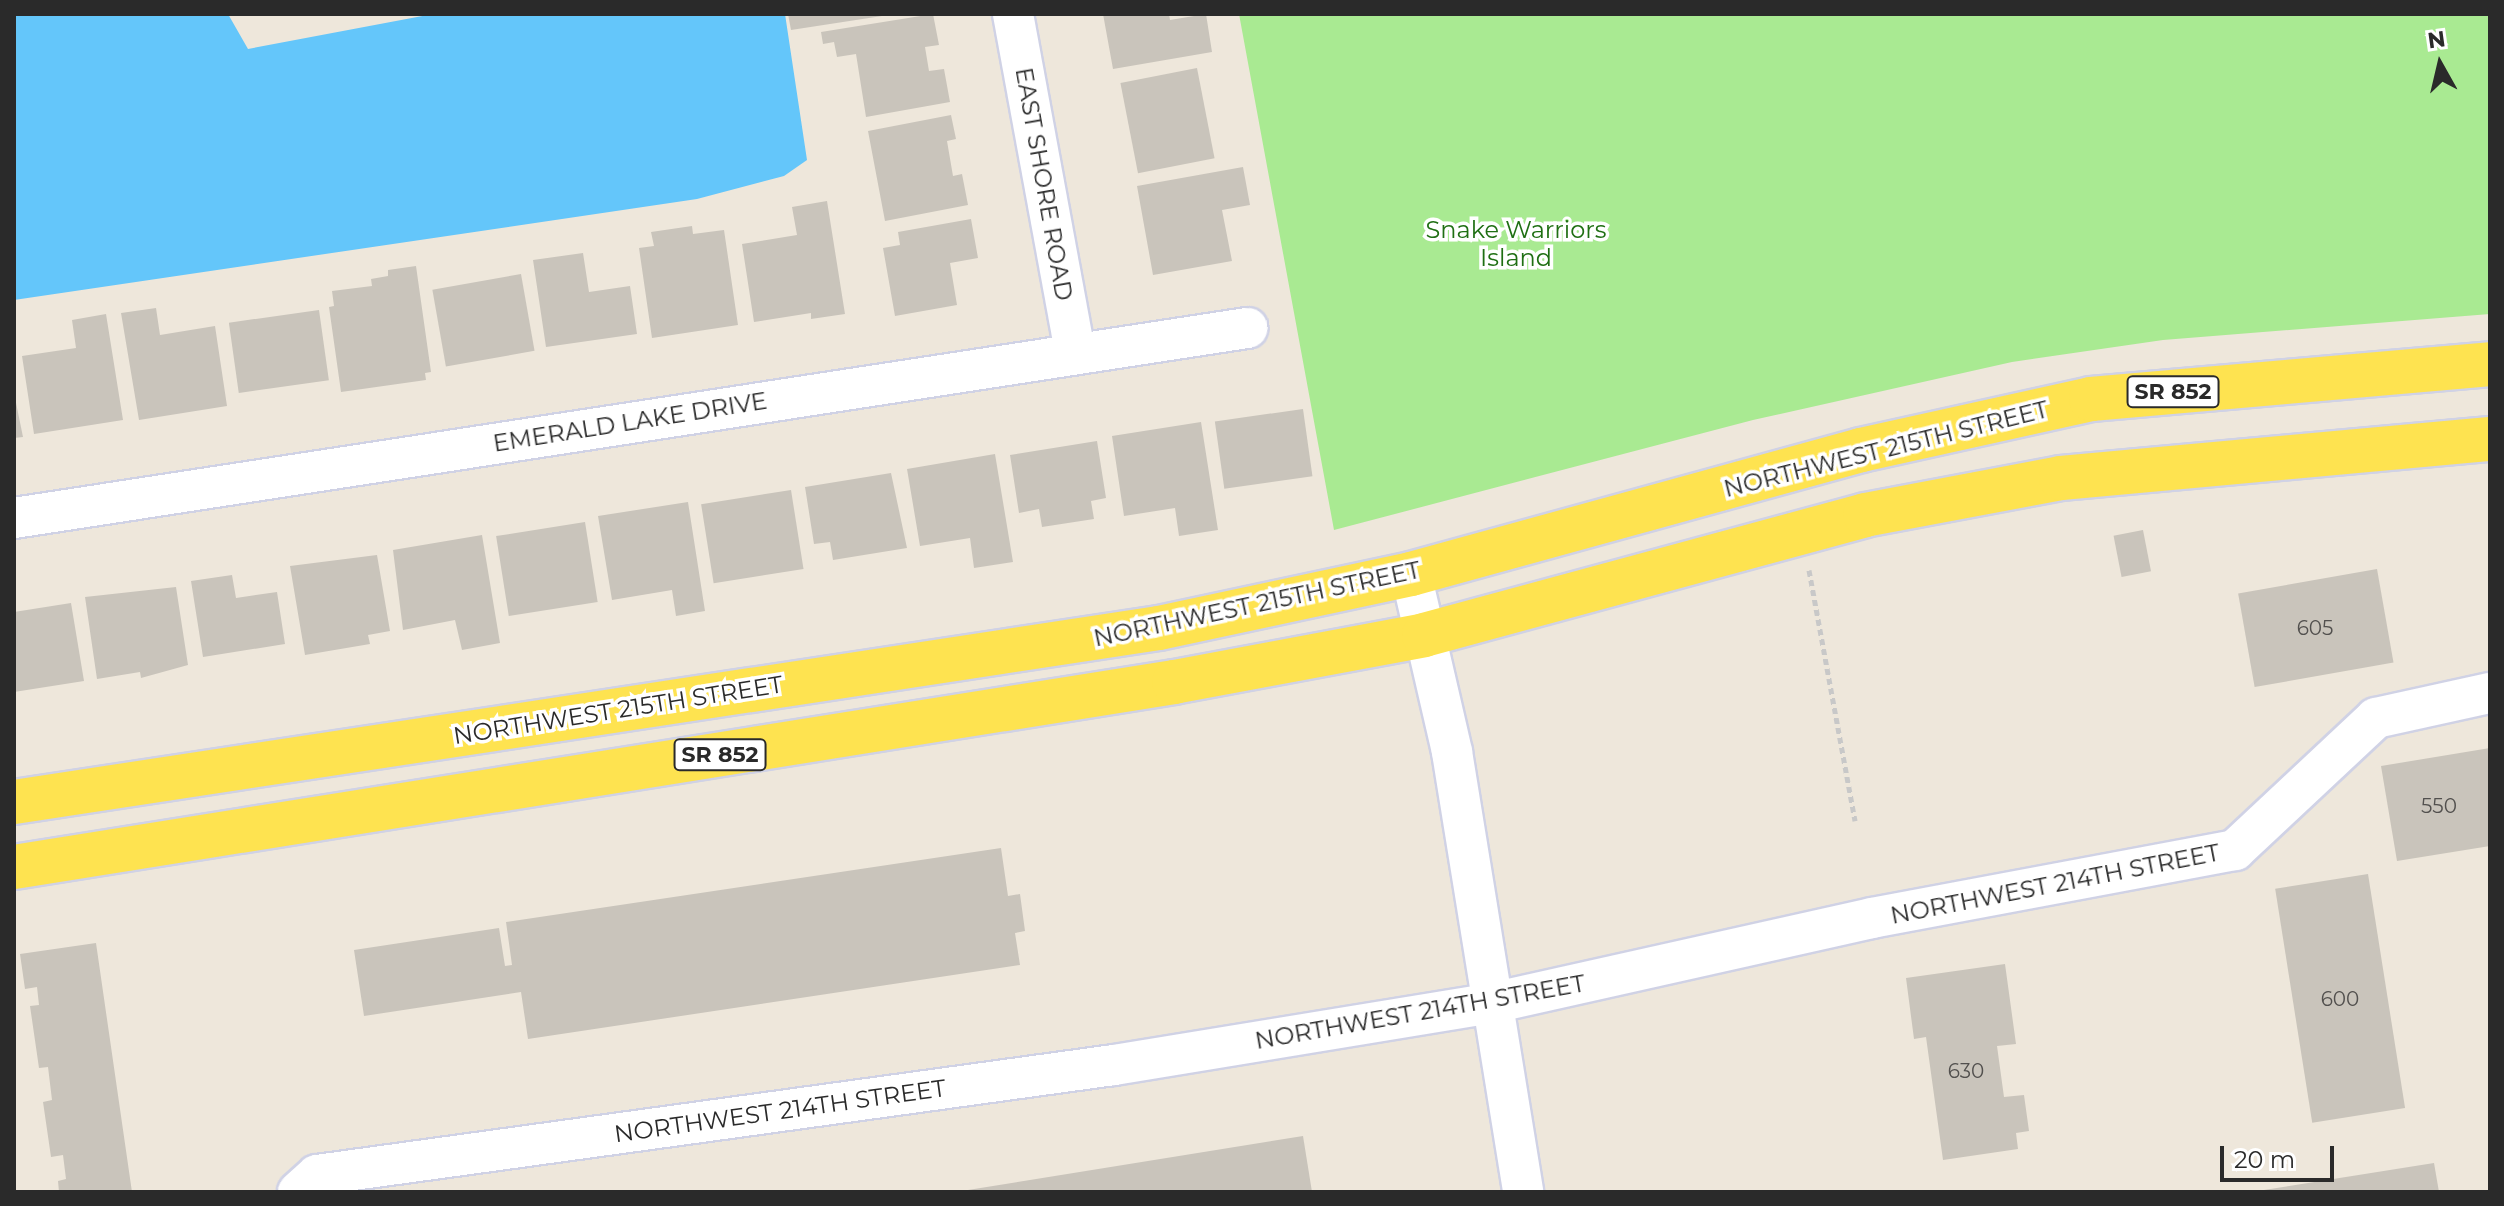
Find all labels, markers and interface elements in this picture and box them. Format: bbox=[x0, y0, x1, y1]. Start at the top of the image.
north arrow bbox=[2400, 24, 2480, 104]
text: N bbox=[2426, 25, 2447, 54]
street label: EAST SHORE ROAD bbox=[1009, 65, 1079, 303]
park label: Snake Warriors Island bbox=[1426, 216, 1606, 272]
road number: SR 852 bbox=[2125, 374, 2221, 410]
street label: EMERALD LAKE DRIVE bbox=[491, 386, 769, 458]
street label: NORTHWEST 215TH STREET bbox=[1721, 395, 2051, 503]
street label: NORTHWEST 215TH STREET bbox=[1091, 555, 1423, 653]
house number: 605 bbox=[2297, 616, 2333, 640]
street label: NORTHWEST 215TH STREET bbox=[451, 670, 785, 750]
road number: SR 852 bbox=[672, 737, 768, 773]
house number: 550 bbox=[2421, 794, 2457, 818]
street label: NORTHWEST 214TH STREET bbox=[1888, 838, 2222, 930]
street label: NORTHWEST 214TH STREET bbox=[1253, 969, 1587, 1055]
house number: 600 bbox=[2321, 987, 2359, 1011]
house number: 630 bbox=[1948, 1059, 1984, 1083]
street label: NORTHWEST 214TH STREET bbox=[612, 1073, 948, 1149]
scale bar bbox=[2224, 1130, 2338, 1180]
text: 20 m bbox=[2234, 1145, 2295, 1174]

